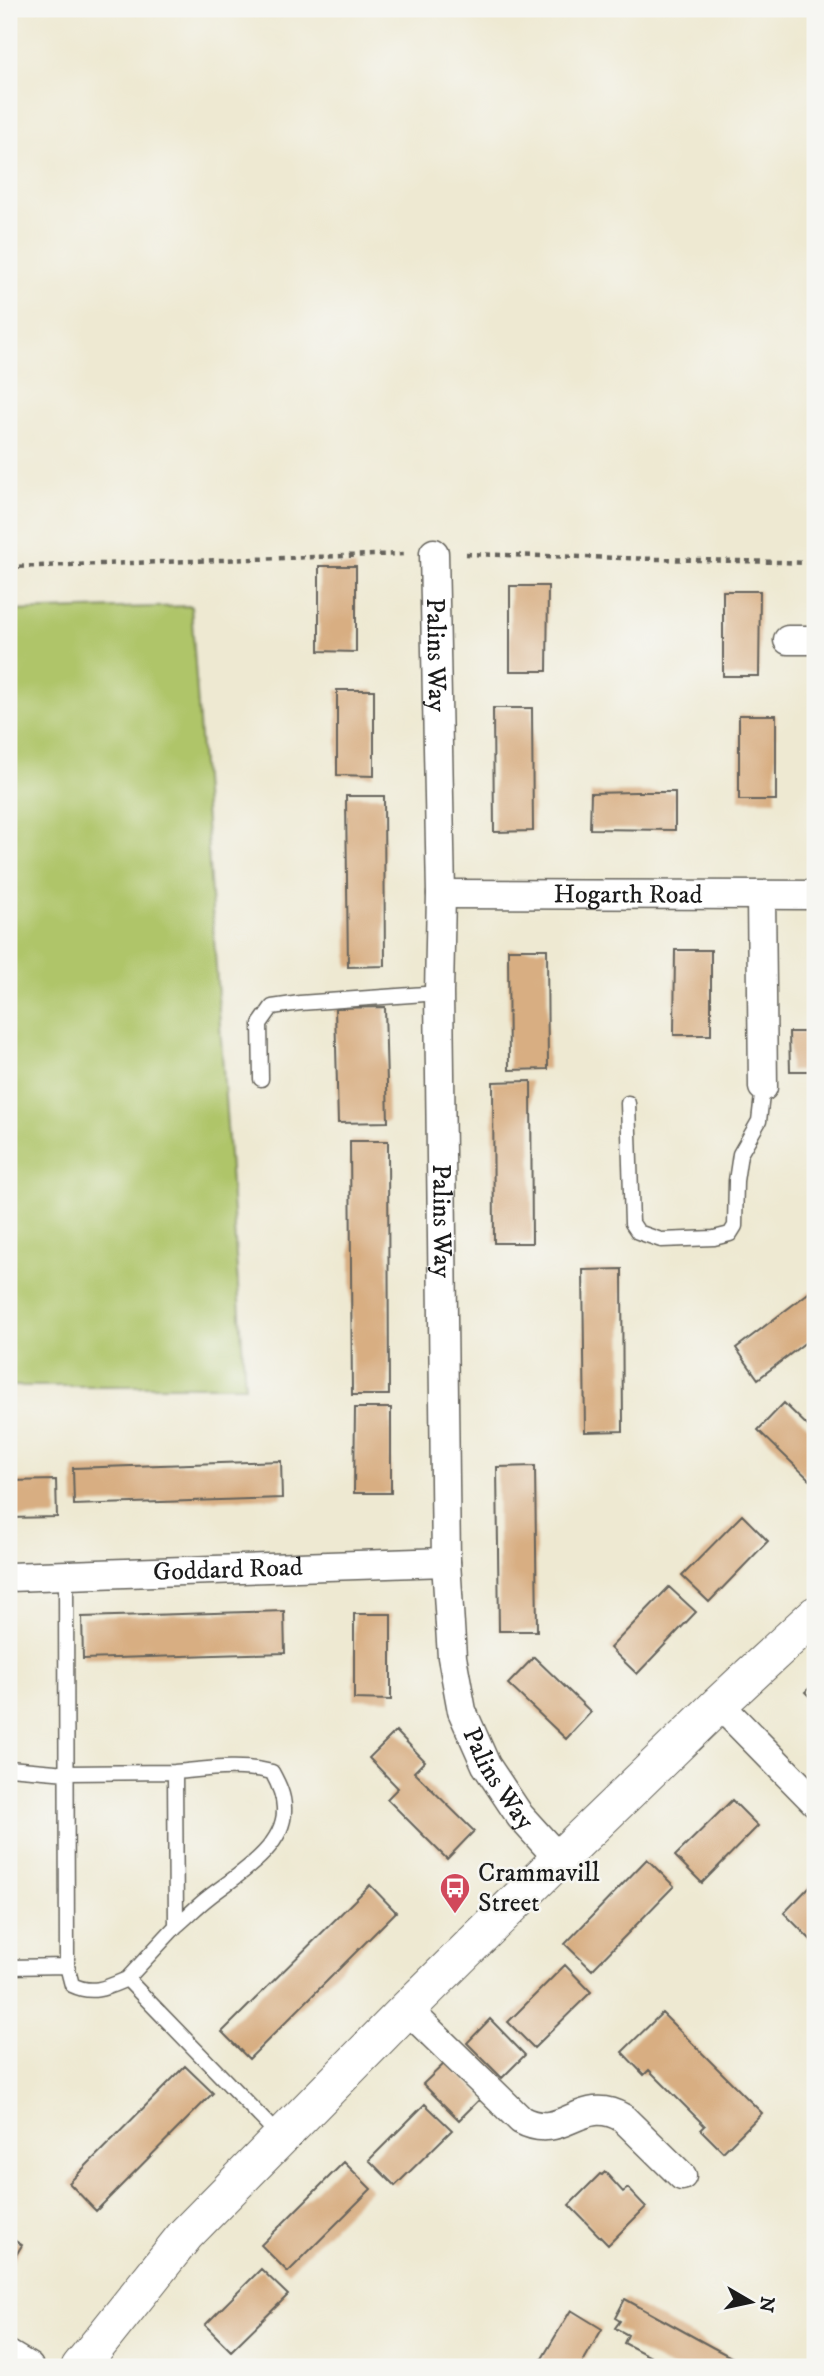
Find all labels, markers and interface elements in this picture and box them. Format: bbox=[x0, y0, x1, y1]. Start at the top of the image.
street label: Palins Way bbox=[418, 598, 454, 713]
street label: Hogarth Road bbox=[554, 878, 703, 911]
street label: Palins Way bbox=[425, 1164, 459, 1279]
street label: Goddard Road bbox=[152, 1550, 303, 1589]
street label: Palins Way bbox=[455, 1722, 542, 1837]
place label: Crammavill Street bbox=[478, 1857, 600, 1920]
bus stop icon: Crammavill Street bbox=[438, 1871, 472, 1915]
north arrow bbox=[716, 2268, 786, 2338]
text: N bbox=[754, 2295, 779, 2314]

